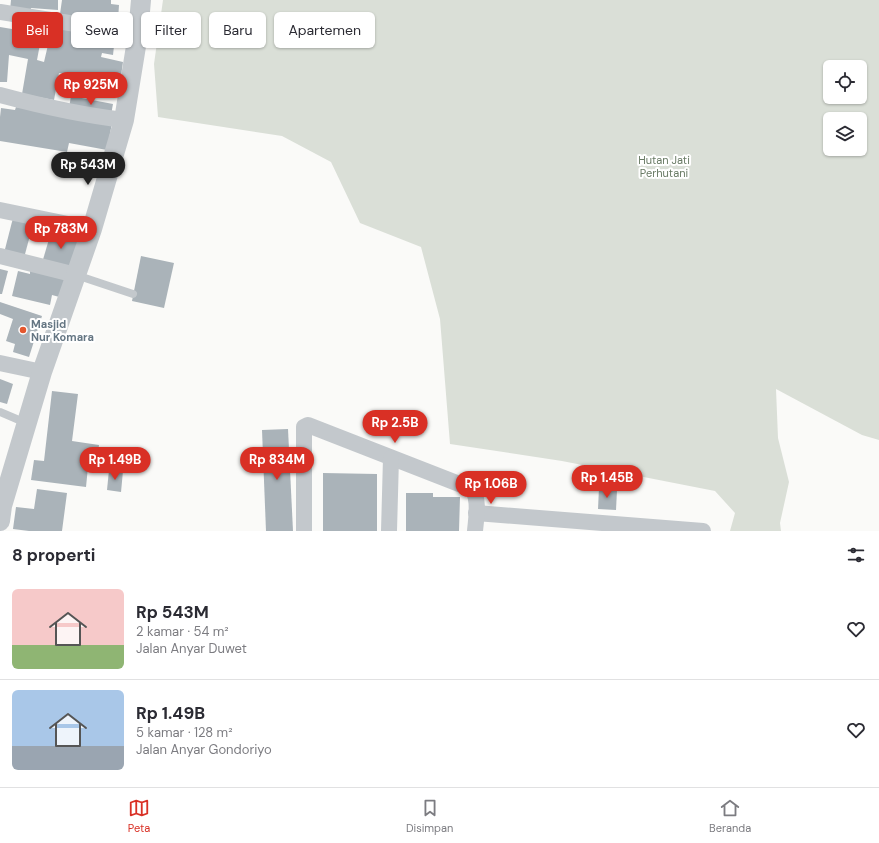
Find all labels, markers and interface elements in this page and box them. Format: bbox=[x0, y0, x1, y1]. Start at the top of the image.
chip: Beli bbox=[12, 12, 63, 48]
chip: Sewa bbox=[71, 12, 133, 48]
chip: Filter bbox=[141, 12, 201, 48]
chip: Baru bbox=[209, 12, 266, 48]
chip: Apartemen bbox=[274, 12, 375, 48]
map controls bbox=[823, 60, 867, 156]
button: locate bbox=[823, 60, 867, 104]
pin: Rp 925M bbox=[54, 72, 128, 106]
text: Rp 925M bbox=[63, 76, 119, 93]
button: layers bbox=[823, 112, 867, 156]
pin: Rp 543M bbox=[51, 152, 125, 186]
park label: Hutan Jati Perhutani bbox=[638, 153, 690, 180]
text: Rp 543M bbox=[60, 156, 116, 173]
pin: Rp 783M bbox=[24, 216, 98, 250]
text: Rp 783M bbox=[34, 220, 88, 237]
place label: Masjid Nur Komara bbox=[31, 317, 94, 344]
marker: Masjid Nur Komara bbox=[18, 325, 28, 335]
pin: Rp 2.5B bbox=[358, 410, 432, 444]
text: Rp 2.5B bbox=[372, 414, 418, 431]
pin: Rp 1.49B bbox=[74, 447, 156, 481]
pin: Rp 834M bbox=[240, 447, 314, 481]
text: Rp 1.49B bbox=[89, 451, 141, 468]
text: Rp 834M bbox=[249, 451, 305, 468]
pin: Rp 1.45B bbox=[566, 465, 648, 499]
text: Rp 1.45B bbox=[581, 469, 633, 486]
pin: Rp 1.06B bbox=[450, 471, 532, 505]
text: Rp 1.06B bbox=[465, 475, 517, 492]
text: 8 properti bbox=[12, 544, 95, 566]
icon: filters bbox=[845, 544, 867, 566]
text: Rp 543M bbox=[136, 601, 209, 623]
icon: home bbox=[44, 605, 92, 653]
icon: heart bbox=[845, 618, 867, 640]
text: 2 kamar · 54 m² bbox=[136, 623, 229, 640]
text: Jalan Anyar Duwet bbox=[136, 640, 247, 657]
text: Rp 1.49B bbox=[136, 702, 205, 724]
icon: home bbox=[44, 706, 92, 754]
icon: heart bbox=[845, 719, 867, 741]
text: 5 kamar · 128 m² bbox=[136, 724, 232, 741]
text: Jalan Anyar Gondoriyo bbox=[136, 741, 272, 758]
tab: Peta bbox=[128, 797, 150, 835]
tab: Disimpan bbox=[406, 797, 453, 835]
tab: Beranda bbox=[709, 797, 751, 835]

